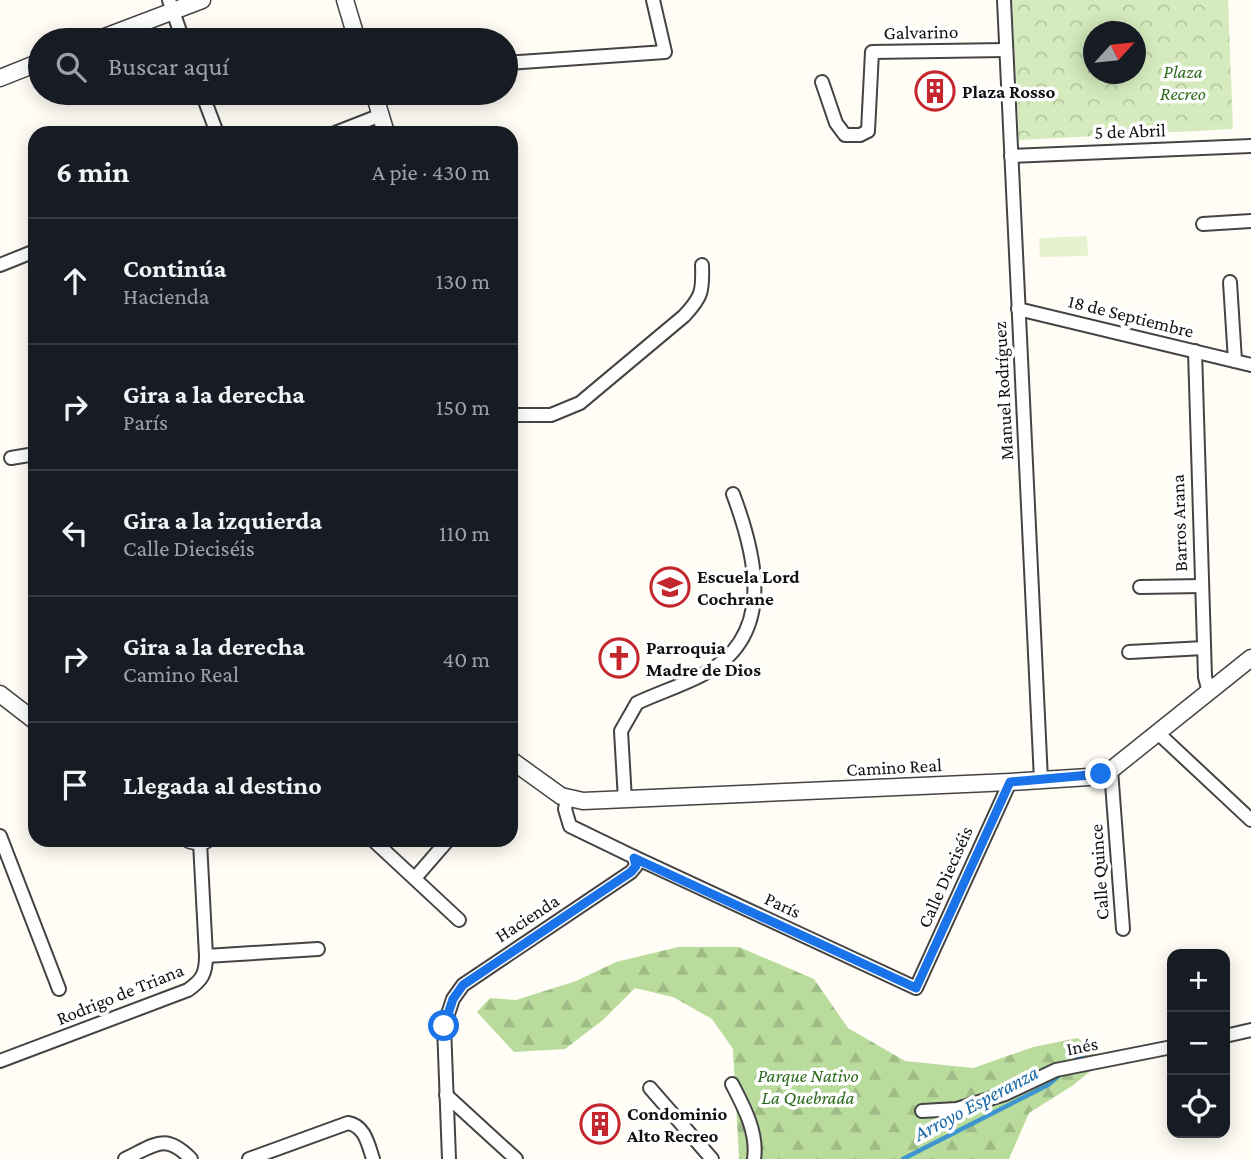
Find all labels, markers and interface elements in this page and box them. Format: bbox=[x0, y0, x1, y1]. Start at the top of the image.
street label: Galvarino bbox=[884, 21, 958, 43]
north arrow bbox=[1083, 21, 1146, 84]
search box bbox=[28, 28, 518, 105]
icon: search bbox=[52, 48, 90, 86]
text: Buscar aquí bbox=[108, 52, 229, 81]
park label: Plaza Recreo bbox=[1160, 61, 1206, 104]
building icon: Plaza Rosso bbox=[914, 70, 956, 112]
place label: Plaza Rosso bbox=[962, 81, 1056, 102]
street label: 5 de Abril bbox=[1094, 119, 1166, 143]
text: 6 min bbox=[56, 155, 129, 188]
text: A pie · 430 m bbox=[372, 159, 490, 185]
text: Continúa bbox=[123, 254, 226, 283]
icon: ahead bbox=[56, 262, 94, 300]
text: 130 m bbox=[436, 268, 490, 294]
text: Hacienda bbox=[123, 283, 210, 309]
street label: 18 de Septiembre bbox=[1066, 290, 1196, 342]
street label: Manuel Rodríguez bbox=[989, 321, 1017, 461]
text: Gira a la derecha bbox=[123, 380, 305, 409]
icon: right bbox=[56, 388, 94, 426]
text: 150 m bbox=[436, 394, 490, 420]
text: París bbox=[123, 409, 168, 435]
street label: Barros Arana bbox=[1167, 474, 1191, 572]
text: Gira a la izquierda bbox=[123, 506, 322, 535]
icon: left bbox=[56, 514, 94, 552]
text: 110 m bbox=[439, 520, 490, 546]
text: Calle Dieciséis bbox=[123, 535, 255, 561]
school or university icon: Escuela Lord Cochrane bbox=[649, 566, 691, 608]
place label: Escuela Lord Cochrane bbox=[697, 566, 800, 609]
text: Gira a la derecha bbox=[123, 632, 305, 661]
church icon: Parroquia Madre de Dios bbox=[598, 637, 640, 679]
place label: Parroquia Madre de Dios bbox=[646, 637, 761, 680]
icon: right bbox=[56, 640, 94, 678]
text: 40 m bbox=[442, 646, 490, 672]
text: Camino Real bbox=[123, 661, 239, 687]
street label: Camino Real bbox=[846, 754, 942, 780]
route end bbox=[1085, 758, 1116, 789]
icon: arrive bbox=[56, 766, 94, 804]
text: Llegada al destino bbox=[123, 771, 322, 800]
street label: Calle Dieciséis bbox=[913, 823, 977, 931]
street label: Calle Quince bbox=[1085, 823, 1113, 921]
street label: París bbox=[762, 888, 804, 922]
street label: Hacienda bbox=[491, 890, 563, 946]
map controls bbox=[1167, 949, 1230, 1138]
button: + bbox=[1167, 949, 1230, 1012]
street label: Rodrigo de Triana bbox=[53, 959, 187, 1029]
route start bbox=[428, 1010, 459, 1041]
button: − bbox=[1167, 1012, 1230, 1075]
street label: Inés bbox=[1064, 1033, 1100, 1059]
water label: Arroyo Esperanza bbox=[909, 1060, 1043, 1146]
park label: Parque Nativo La Quebrada bbox=[757, 1065, 859, 1108]
button: locate bbox=[1167, 1075, 1230, 1138]
building icon: Condominio Alto Recreo bbox=[579, 1103, 621, 1145]
place label: Condominio Alto Recreo bbox=[626, 1103, 728, 1146]

